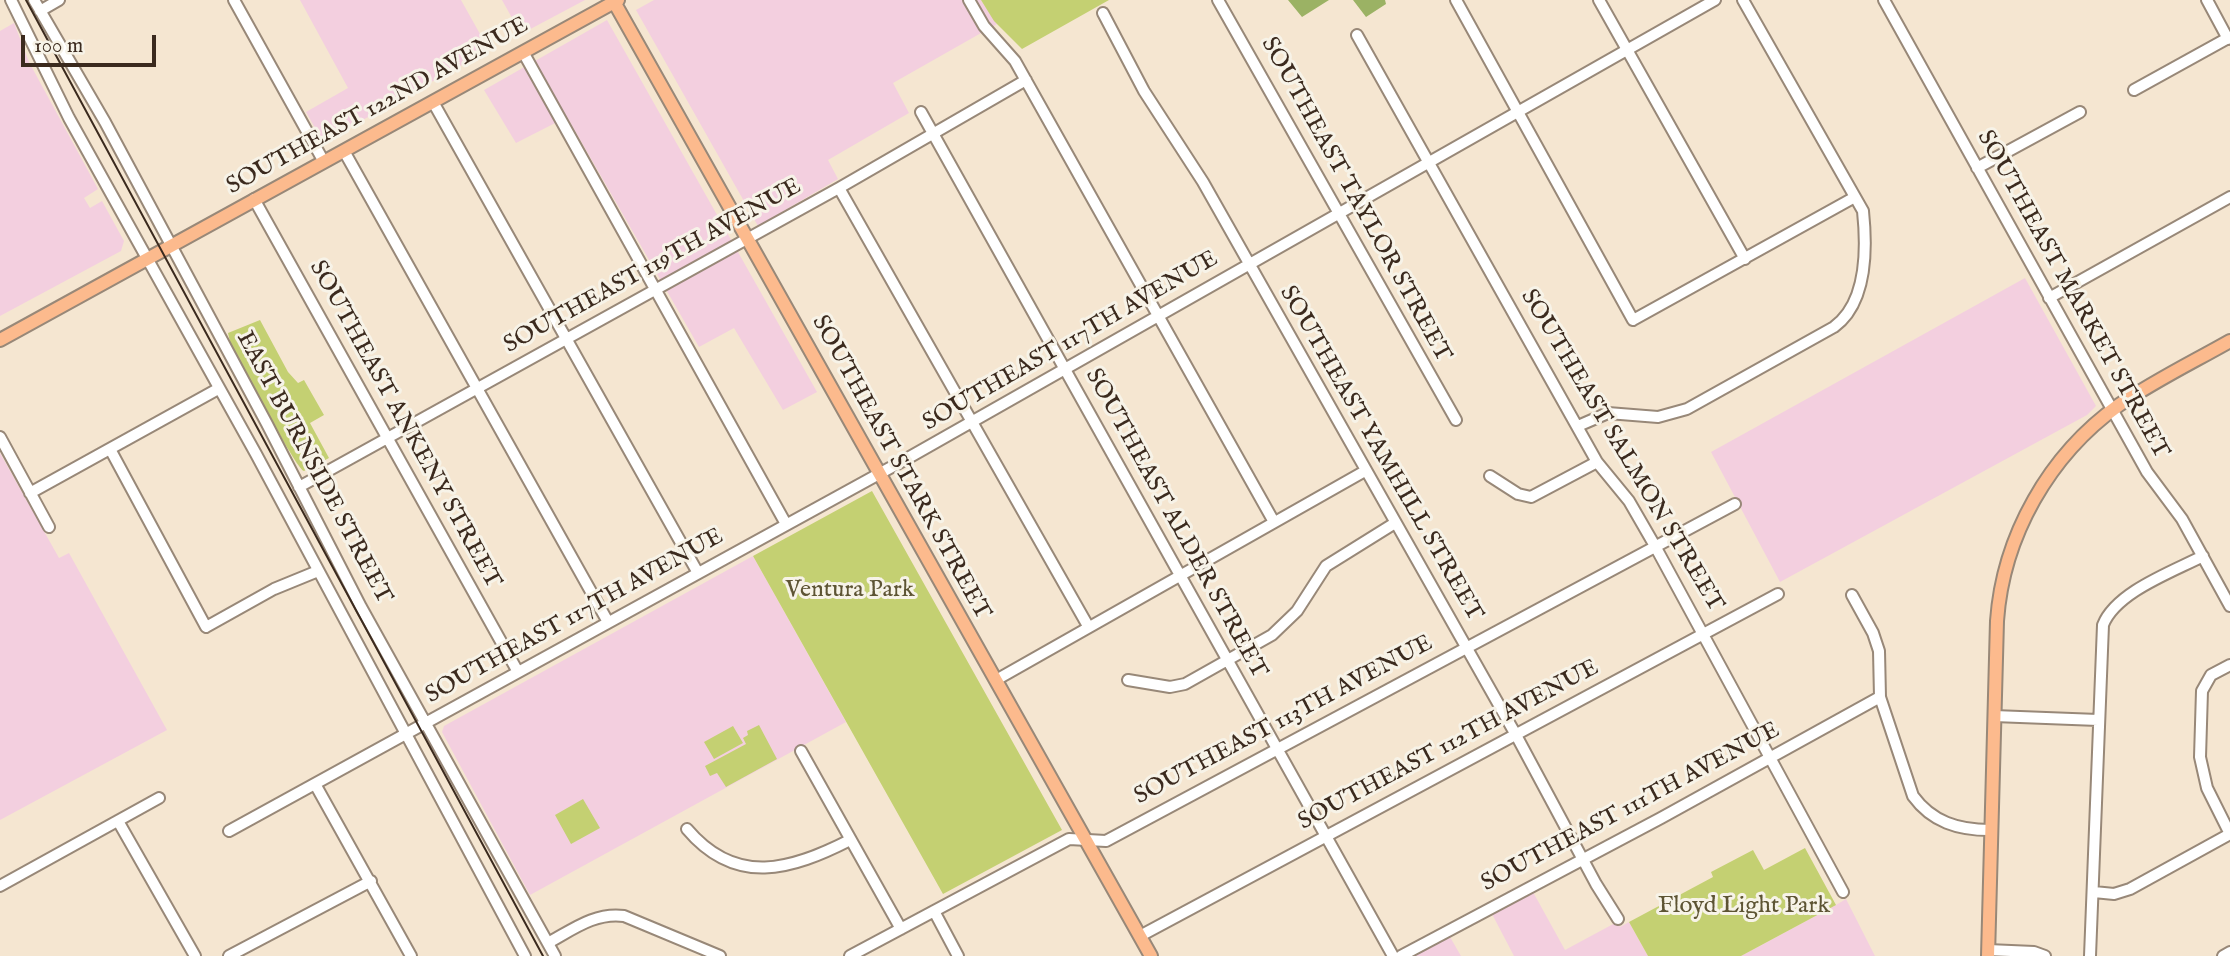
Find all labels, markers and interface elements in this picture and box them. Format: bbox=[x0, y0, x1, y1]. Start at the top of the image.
street label: SOUTHEAST 122ND AVENUE bbox=[222, 12, 534, 202]
scale bar bbox=[24, 21, 159, 65]
text: 100 m bbox=[34, 33, 83, 60]
street label: SOUTHEAST TAYLOR STREET bbox=[1254, 33, 1456, 367]
street label: SOUTHEAST MARKET STREET bbox=[1970, 126, 2174, 464]
street label: SOUTHEAST 119TH AVENUE bbox=[499, 173, 807, 361]
street label: SOUTHEAST 117TH AVENUE bbox=[918, 246, 1224, 438]
street label: SOUTHEAST ANKENY STREET bbox=[302, 256, 506, 594]
street label: SOUTHEAST YAMHILL STREET bbox=[1272, 281, 1488, 627]
street label: SOUTHEAST SALMON STREET bbox=[1513, 285, 1729, 617]
street label: SOUTHEAST STARK STREET bbox=[804, 311, 996, 625]
street label: EAST BURNSIDE STREET bbox=[229, 327, 397, 609]
street label: SOUTHEAST ALDER STREET bbox=[1078, 364, 1272, 684]
street label: SOUTHEAST 117TH AVENUE bbox=[421, 523, 729, 711]
park label: Ventura Park bbox=[786, 577, 914, 605]
street label: SOUTHEAST 113TH AVENUE bbox=[1130, 630, 1438, 812]
street label: SOUTHEAST 112TH AVENUE bbox=[1294, 654, 1604, 838]
street label: SOUTHEAST 111TH AVENUE bbox=[1477, 717, 1785, 899]
park label: Floyd Light Park bbox=[1658, 893, 1830, 921]

